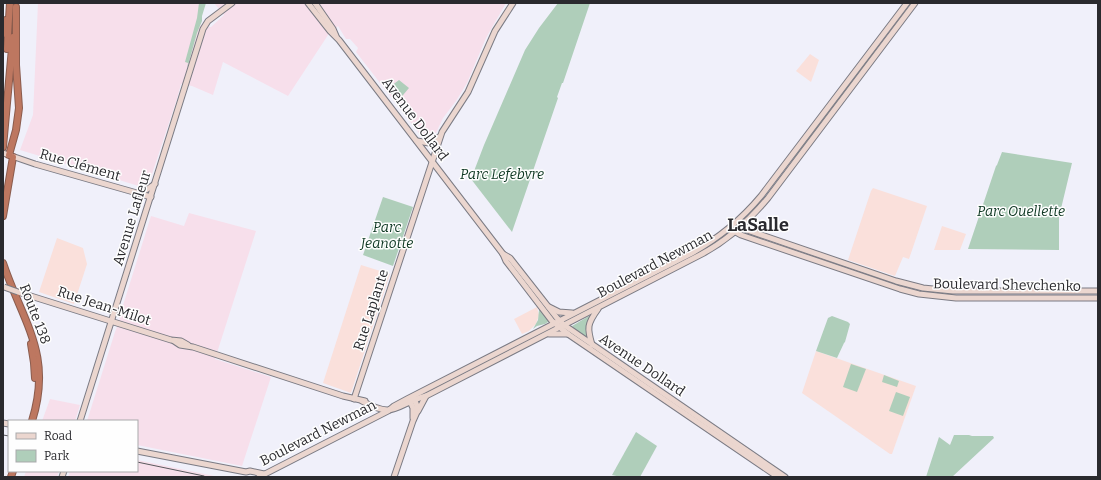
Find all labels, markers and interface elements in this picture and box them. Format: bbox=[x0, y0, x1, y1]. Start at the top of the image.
street label: Avenue Dollard bbox=[378, 74, 452, 164]
street label: Rue Clément bbox=[38, 145, 122, 185]
park label: Parc Lefebvre bbox=[460, 166, 544, 183]
street label: Avenue Lafleur bbox=[109, 168, 155, 268]
park label: Parc Ouellette bbox=[977, 203, 1065, 220]
district label: LaSalle bbox=[727, 214, 789, 236]
park label: Parc Jeanotte bbox=[359, 219, 413, 252]
street label: Boulevard Newman bbox=[595, 226, 716, 302]
street label: Rue Laplante bbox=[350, 267, 392, 353]
street label: Boulevard Shevchenko bbox=[933, 275, 1081, 295]
street label: Route 138 bbox=[16, 282, 54, 346]
street label: Rue Jean-Milot bbox=[55, 283, 153, 329]
street label: Avenue Dollard bbox=[596, 330, 688, 400]
street label: Boulevard Newman bbox=[257, 396, 379, 470]
legend bbox=[8, 420, 138, 472]
text: Road bbox=[44, 429, 72, 443]
text: Park bbox=[44, 449, 70, 463]

